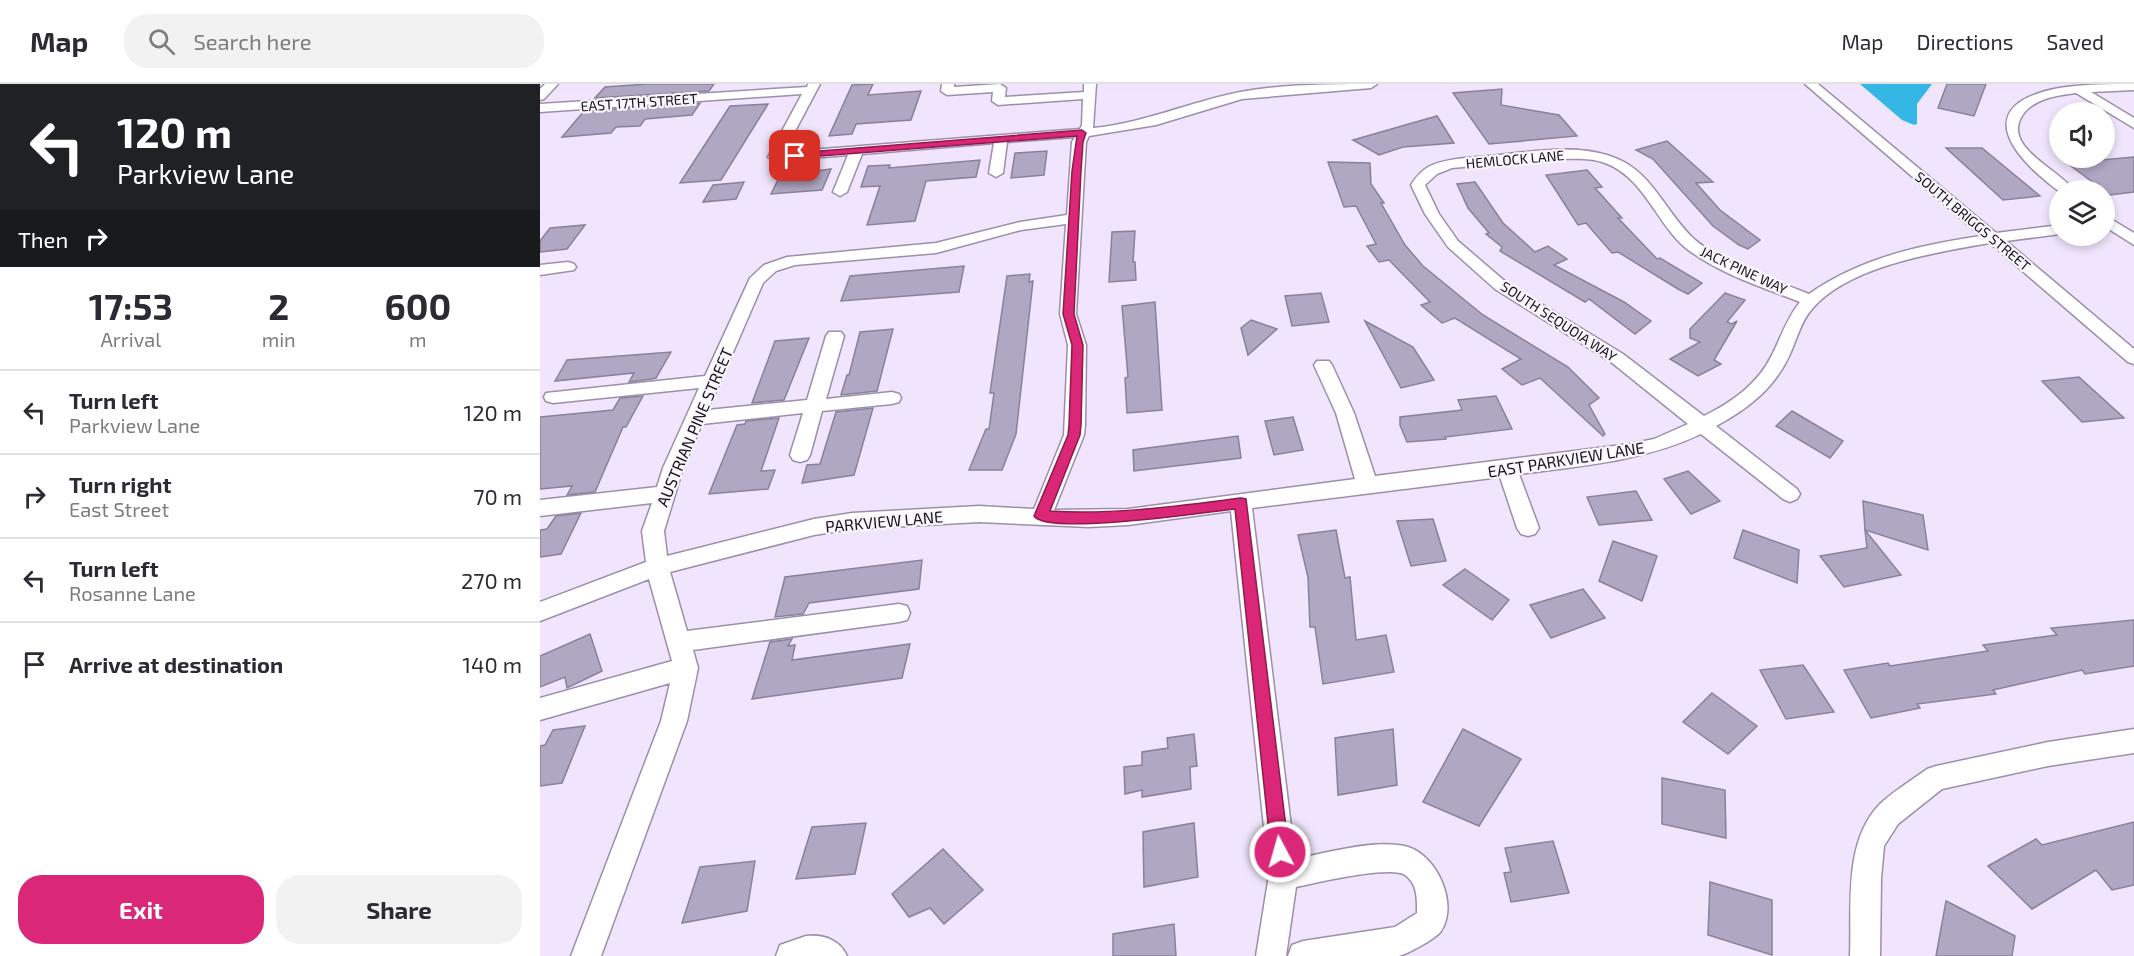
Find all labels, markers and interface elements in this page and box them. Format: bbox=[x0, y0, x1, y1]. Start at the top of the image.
search box bbox=[124, 14, 544, 68]
text: Map bbox=[30, 24, 88, 58]
icon: search bbox=[145, 25, 178, 58]
text: Search here bbox=[193, 28, 312, 54]
text: Map bbox=[1841, 29, 1884, 54]
text: Directions bbox=[1917, 29, 2013, 54]
text: Saved bbox=[2046, 29, 2104, 54]
street label: EAST 17TH STREET bbox=[580, 89, 698, 115]
map controls bbox=[2049, 102, 2115, 246]
button: sound bbox=[2049, 102, 2115, 168]
text: 120 m bbox=[117, 106, 232, 156]
icon: left bbox=[18, 108, 96, 186]
pin bbox=[769, 130, 820, 181]
icon: arrive bbox=[778, 139, 811, 172]
street label: HEMLOCK LANE bbox=[1465, 146, 1565, 172]
text: Parkview Lane bbox=[117, 157, 294, 189]
street label: SOUTH BRIGGS STREET bbox=[1912, 168, 2034, 274]
button: layers bbox=[2049, 180, 2115, 246]
icon: right bbox=[80, 222, 113, 255]
text: Then bbox=[18, 226, 68, 252]
street label: JACK PINE WAY bbox=[1698, 242, 1790, 298]
street label: SOUTH SEQUOIA WAY bbox=[1498, 277, 1620, 365]
text: 17:53 bbox=[89, 284, 173, 327]
text: 2 bbox=[268, 284, 289, 327]
text: 600 bbox=[385, 284, 451, 327]
text: Arrival bbox=[100, 327, 161, 351]
text: min bbox=[262, 327, 296, 351]
text: m bbox=[409, 327, 427, 351]
street label: AUSTRIAN PINE STREET bbox=[652, 345, 736, 509]
text: Turn left bbox=[69, 387, 158, 413]
icon: left bbox=[18, 396, 51, 429]
text: 120 m bbox=[463, 399, 522, 425]
text: Parkview Lane bbox=[69, 413, 200, 437]
street label: EAST PARKVIEW LANE bbox=[1486, 437, 1646, 481]
text: Turn right bbox=[69, 471, 171, 497]
icon: right bbox=[18, 480, 51, 513]
text: 70 m bbox=[473, 483, 522, 509]
text: East Street bbox=[69, 497, 169, 521]
street label: PARKVIEW LANE bbox=[824, 506, 944, 536]
text: Turn left bbox=[69, 555, 158, 581]
icon: left bbox=[18, 564, 51, 597]
text: 270 m bbox=[461, 567, 522, 593]
text: Rosanne Lane bbox=[69, 581, 196, 605]
icon: arrive bbox=[18, 648, 51, 681]
text: Arrive at destination bbox=[69, 651, 283, 677]
text: 140 m bbox=[462, 651, 522, 677]
position arrow bbox=[1248, 820, 1312, 884]
button: Exit bbox=[18, 875, 264, 944]
button: Share bbox=[276, 875, 522, 944]

